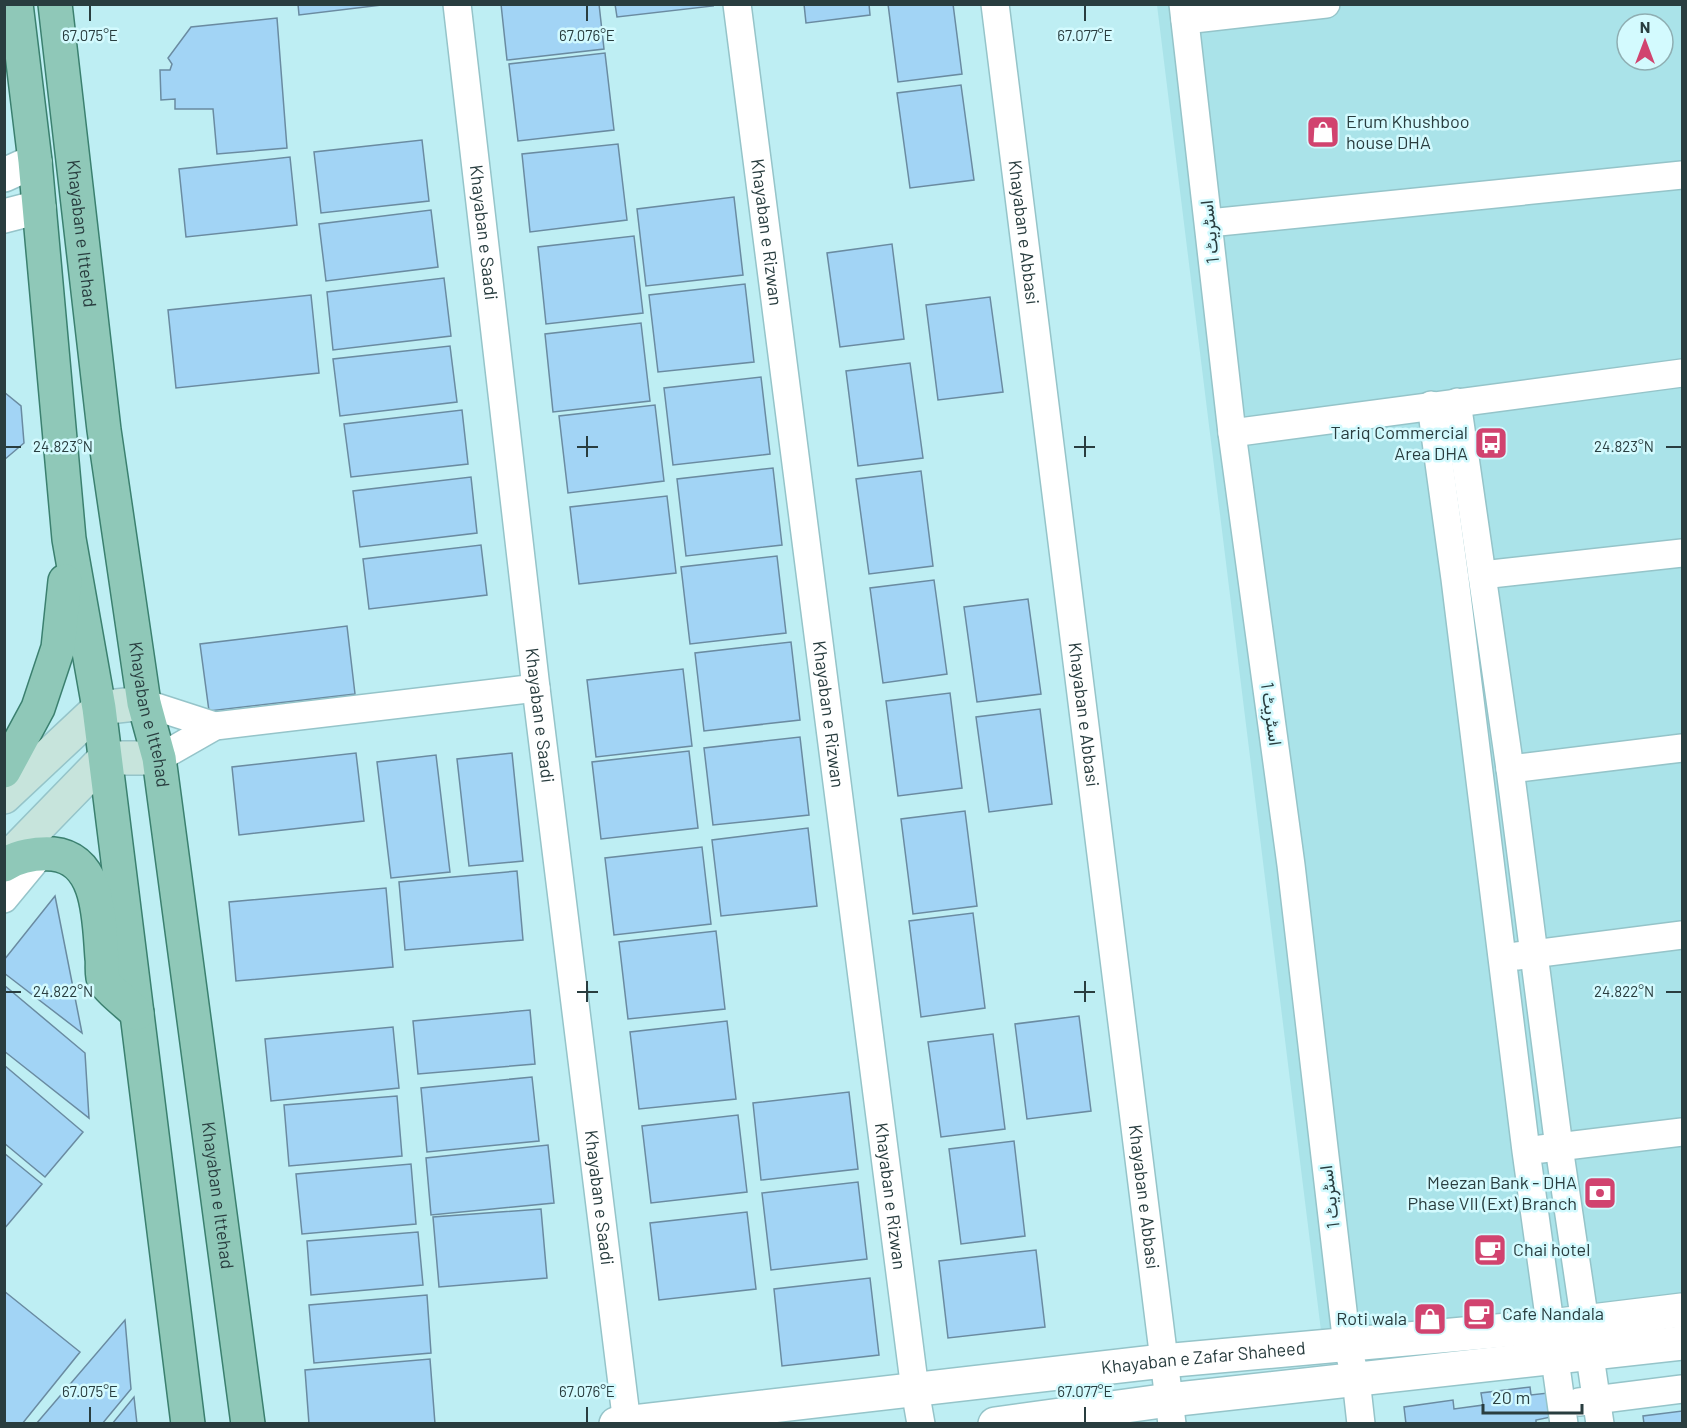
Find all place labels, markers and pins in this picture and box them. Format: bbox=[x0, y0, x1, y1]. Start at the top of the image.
place label: Erum Khushboo house DHA bbox=[1346, 110, 1470, 153]
shop icon: Erum Khushboo house DHA bbox=[1305, 114, 1341, 150]
place label: Tariq Commercial Area DHA bbox=[1330, 421, 1468, 464]
bus stop icon: Tariq Commercial Area DHA bbox=[1473, 425, 1509, 461]
place label: Meezan Bank - DHA Phase VII (Ext) Branch bbox=[1407, 1171, 1577, 1214]
bank icon: Meezan Bank - DHA Phase VII (Ext) Branch bbox=[1582, 1175, 1618, 1211]
cafe icon: Chai hotel bbox=[1472, 1232, 1508, 1268]
place label: Chai hotel bbox=[1513, 1238, 1590, 1260]
cafe icon: Cafe Nandala bbox=[1461, 1296, 1497, 1332]
shop icon: Roti wala bbox=[1412, 1301, 1448, 1337]
place label: Cafe Nandala bbox=[1502, 1302, 1604, 1324]
place label: Roti wala bbox=[1336, 1307, 1407, 1329]

